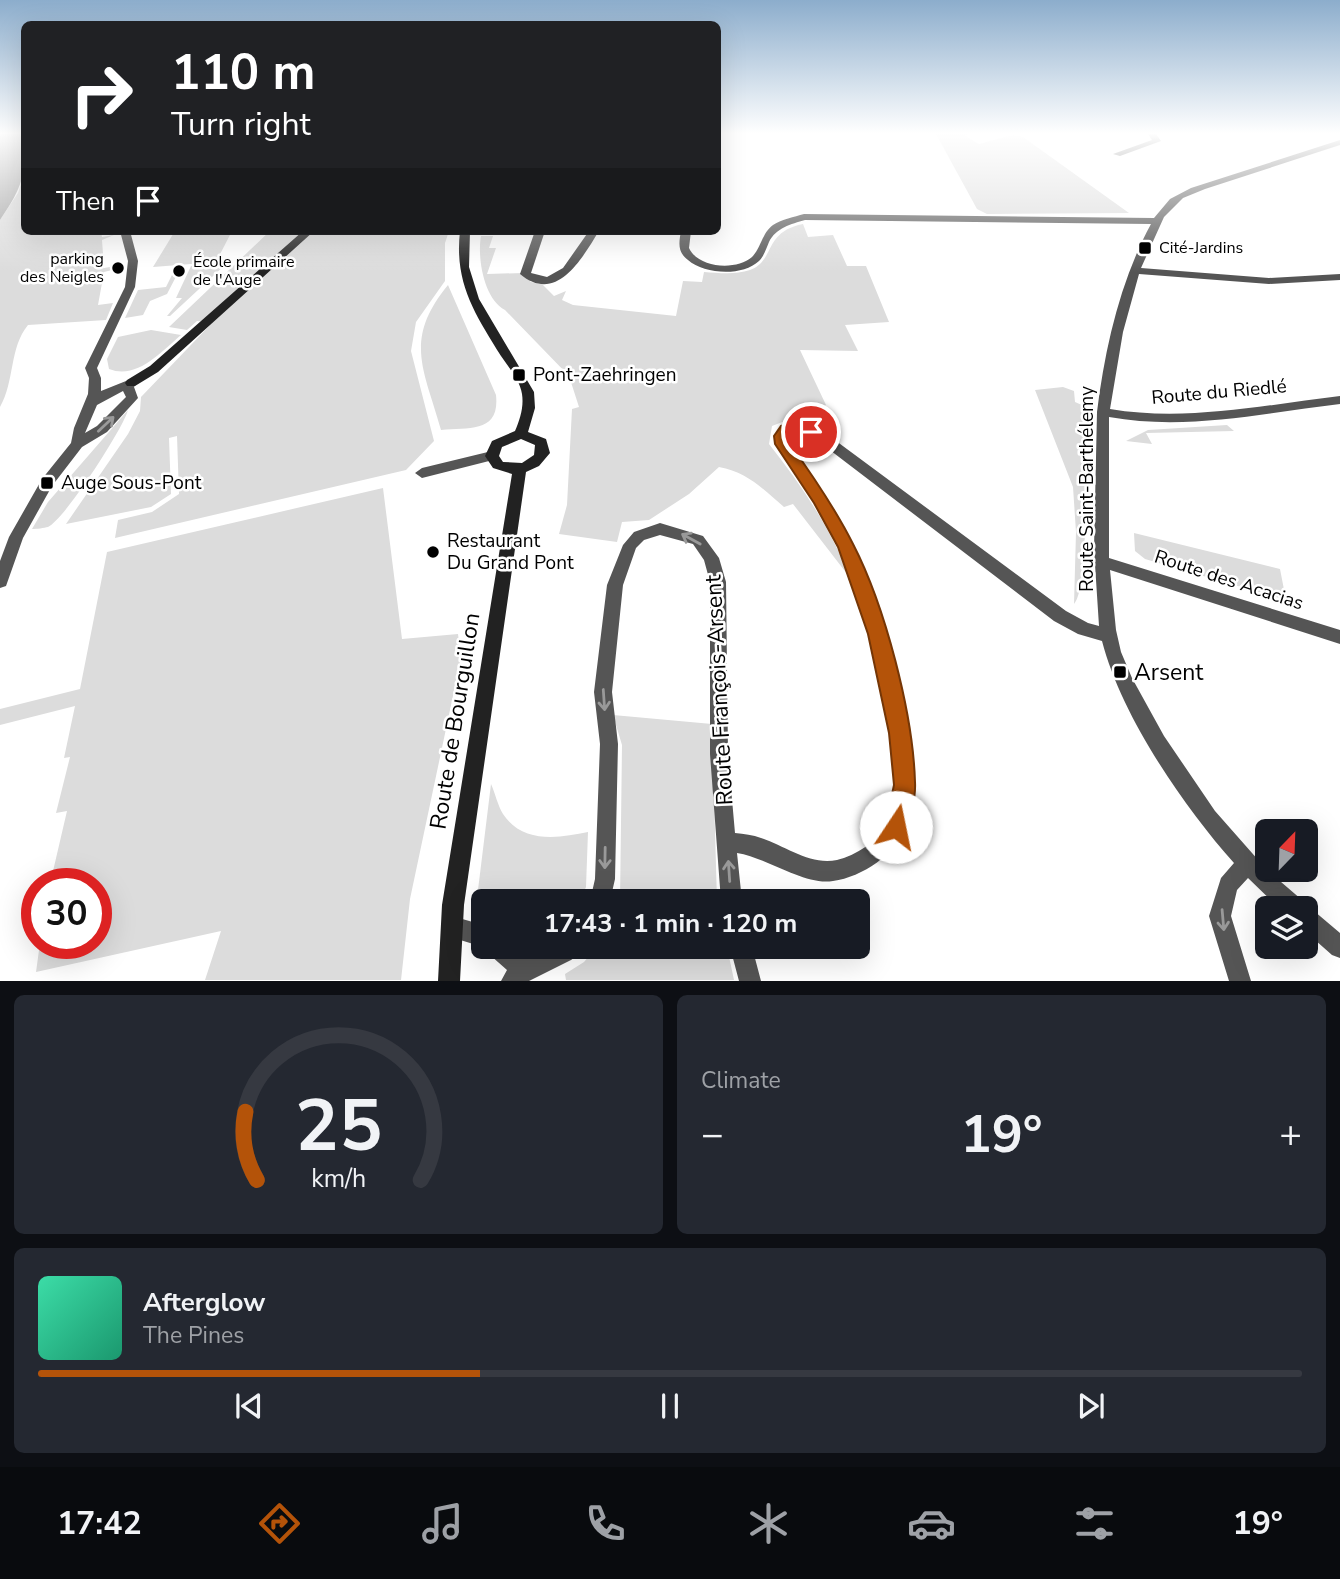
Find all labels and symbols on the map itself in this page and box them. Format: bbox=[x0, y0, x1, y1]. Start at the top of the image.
place label: Cité-Jardins bbox=[1159, 237, 1243, 259]
marker: Cité-Jardins bbox=[1137, 240, 1153, 256]
place label: parking des Neigles bbox=[20, 248, 104, 288]
place label: École primaire de l'Auge bbox=[193, 251, 294, 291]
marker: parking des Neigles bbox=[110, 260, 126, 276]
marker: École primaire de l'Auge bbox=[171, 263, 187, 279]
place label: Pont-Zaehringen bbox=[533, 362, 676, 388]
marker: Pont-Zaehringen bbox=[511, 367, 527, 383]
street label: Route du Riedlé bbox=[1150, 373, 1288, 411]
street label: Route Saint-Barthélemy bbox=[1074, 386, 1100, 592]
pin bbox=[781, 402, 841, 462]
one-way arrow bbox=[97, 415, 114, 432]
place label: Auge Sous-Pont bbox=[61, 470, 202, 496]
marker: Auge Sous-Pont bbox=[39, 475, 55, 491]
place label: Restaurant Du Grand Pont bbox=[447, 528, 574, 576]
one-way arrow bbox=[682, 532, 702, 546]
marker: Restaurant Du Grand Pont bbox=[425, 544, 441, 560]
street label: Route des Acacias bbox=[1151, 544, 1307, 616]
street label: Route François-Arsent bbox=[697, 573, 741, 806]
street label: Route de Bourguillon bbox=[423, 610, 487, 832]
place label: Arsent bbox=[1134, 657, 1204, 688]
marker: Arsent bbox=[1112, 664, 1128, 680]
one-way arrow bbox=[598, 688, 611, 711]
position arrow bbox=[859, 790, 933, 864]
north arrow bbox=[1255, 819, 1318, 882]
one-way arrow bbox=[599, 846, 612, 869]
one-way arrow bbox=[722, 861, 735, 883]
speed limit sign: 30 bbox=[21, 868, 112, 959]
one-way arrow bbox=[1217, 908, 1230, 931]

